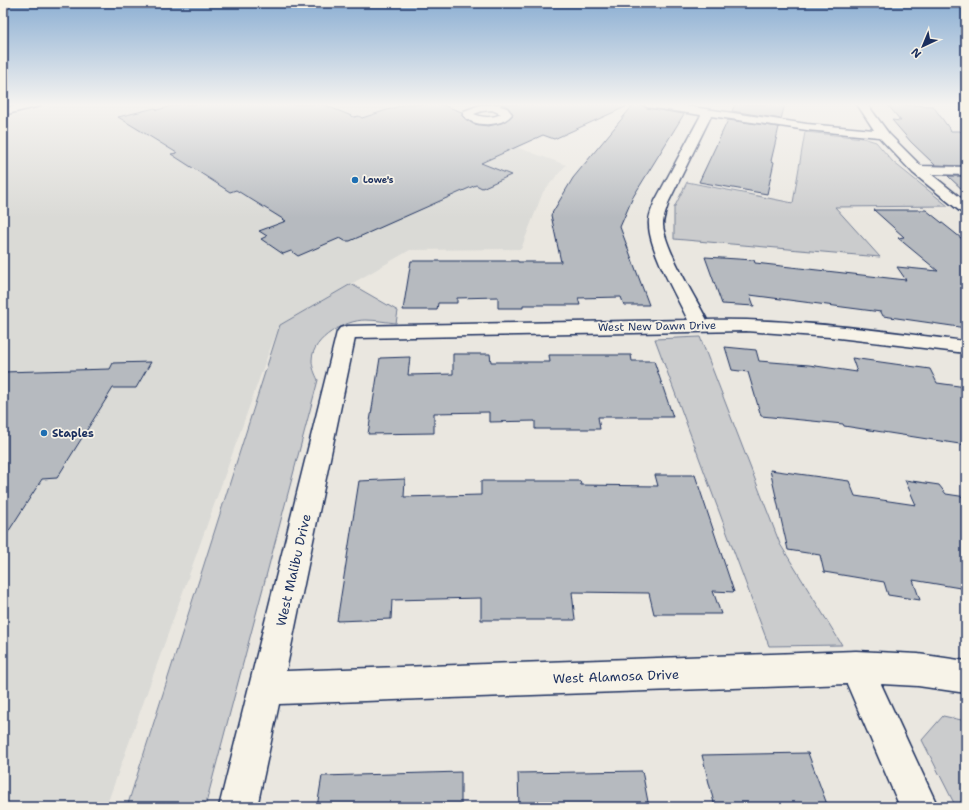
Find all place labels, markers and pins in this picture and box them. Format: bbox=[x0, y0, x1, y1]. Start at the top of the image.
place label: Lowe's bbox=[363, 174, 394, 186]
marker: Lowe's bbox=[350, 175, 360, 185]
place label: Staples bbox=[52, 426, 94, 441]
marker: Staples bbox=[39, 428, 49, 438]

